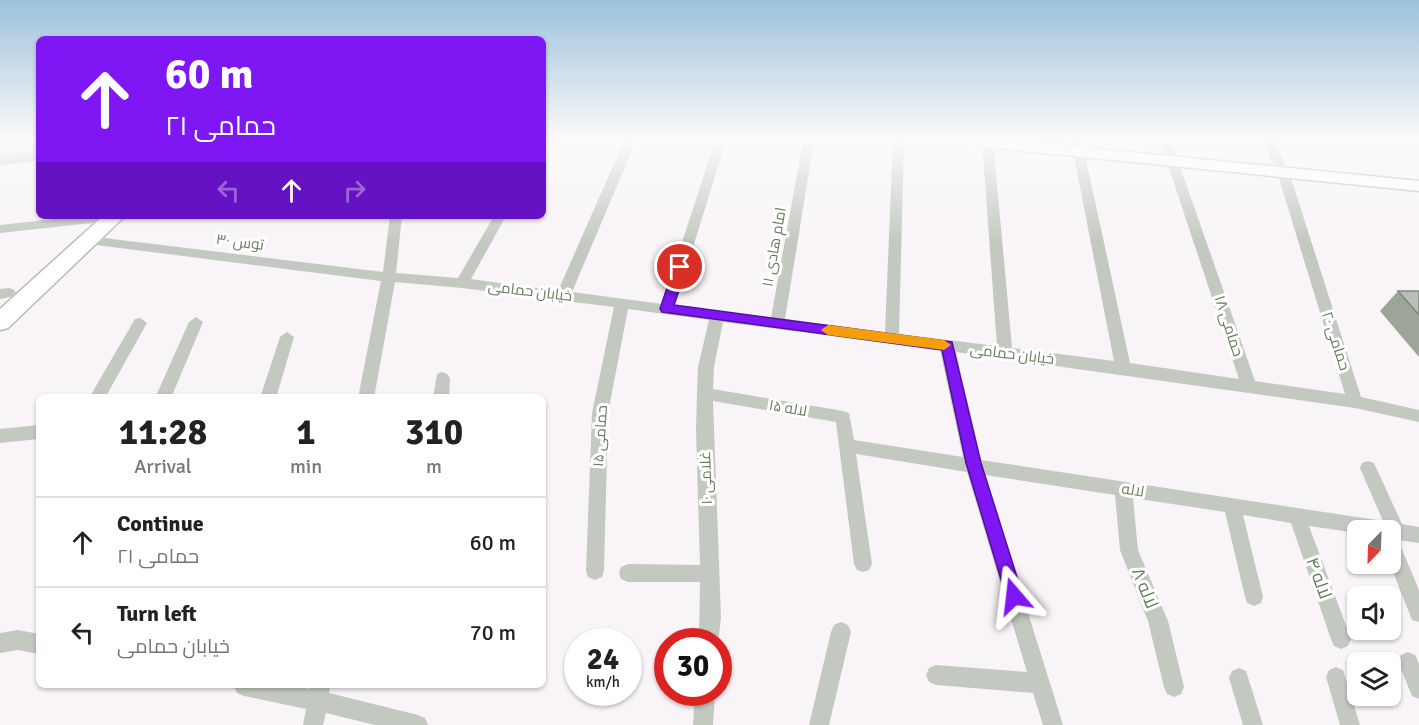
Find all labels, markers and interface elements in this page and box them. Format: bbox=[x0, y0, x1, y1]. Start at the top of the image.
text: 60 m bbox=[165, 49, 254, 100]
icon: ahead bbox=[66, 60, 144, 138]
text: حمامی ۲۱ bbox=[165, 110, 276, 143]
icon: left bbox=[212, 174, 245, 207]
icon: ahead bbox=[275, 174, 308, 207]
icon: right bbox=[338, 174, 371, 207]
street label: امام هادی ۱۱ bbox=[758, 206, 791, 288]
street label: توس ۳۰ bbox=[215, 230, 265, 255]
pin bbox=[654, 241, 705, 292]
icon: arrive bbox=[663, 250, 696, 283]
street label: خیابان حمامی bbox=[487, 277, 573, 306]
street label: حمامی ۱۸ bbox=[1210, 293, 1247, 359]
street label: حمامی ۲۰ bbox=[1317, 309, 1354, 373]
street label: خیابان حمامی bbox=[969, 340, 1055, 369]
street label: لاله ۱۵ bbox=[767, 396, 809, 420]
street label: حمامی ۱۵ bbox=[589, 404, 612, 468]
text: 11:28 bbox=[119, 410, 207, 455]
text: 1 bbox=[296, 410, 316, 455]
text: 310 bbox=[405, 410, 463, 455]
street label: غلامی ۱۰ bbox=[696, 451, 717, 505]
text: Arrival bbox=[134, 454, 192, 479]
text: min bbox=[290, 454, 322, 479]
text: m bbox=[426, 454, 442, 479]
street label: لاله bbox=[1120, 479, 1146, 501]
text: Continue bbox=[117, 510, 204, 537]
north arrow bbox=[1347, 520, 1401, 574]
map controls bbox=[1347, 520, 1401, 706]
icon: ahead bbox=[66, 526, 99, 559]
text: 60 m bbox=[470, 529, 516, 556]
text: حمامی ۲۱ bbox=[117, 544, 199, 569]
street label: لاله ۴ bbox=[1301, 554, 1337, 602]
position arrow bbox=[982, 564, 1046, 628]
street label: لاله ۸ bbox=[1127, 564, 1163, 612]
button: sound bbox=[1347, 586, 1401, 640]
text: Turn left bbox=[117, 600, 197, 627]
icon: left bbox=[66, 616, 99, 649]
text: 70 m bbox=[470, 619, 516, 646]
speed limit sign: 30 bbox=[654, 628, 732, 706]
text: خیابان حمامی bbox=[117, 634, 230, 659]
text: 24 bbox=[587, 641, 619, 678]
button: layers bbox=[1347, 652, 1401, 706]
text: km/h bbox=[586, 673, 620, 691]

